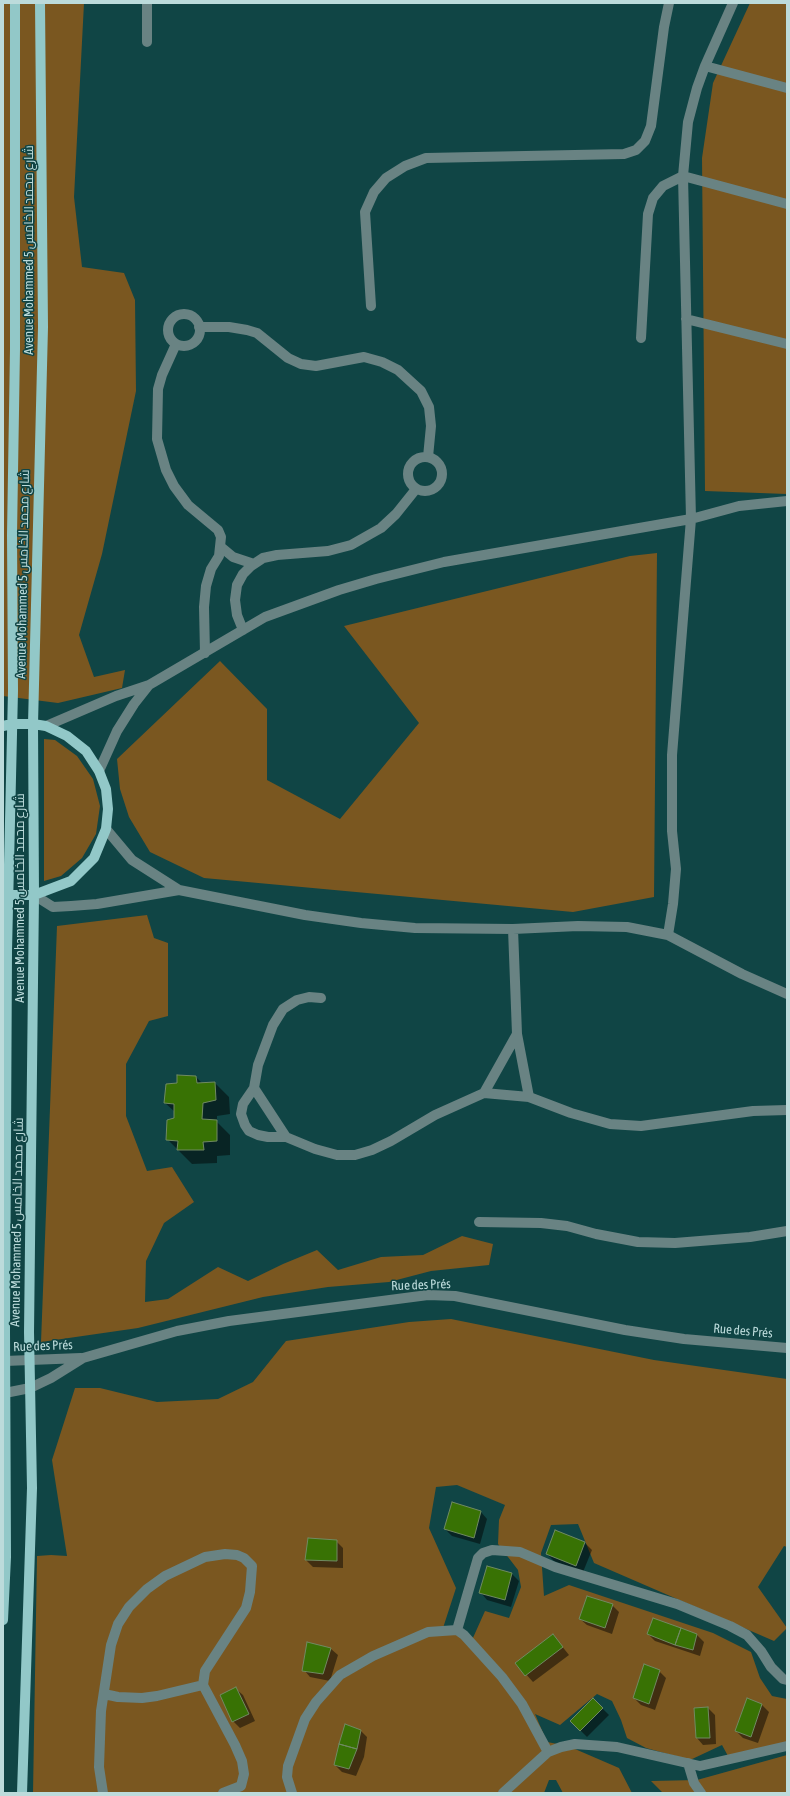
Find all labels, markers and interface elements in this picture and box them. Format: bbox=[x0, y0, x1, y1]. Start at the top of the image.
street label: Avenue Mohammed 5 شارع محمد الخامس bbox=[21, 145, 37, 355]
street label: Avenue Mohammed 5 شارع محمد الخامس bbox=[13, 469, 33, 679]
street label: Avenue Mohammed 5 شارع محمد الخامس bbox=[12, 793, 28, 1003]
street label: Avenue Mohammed 5 شارع محمد الخامس bbox=[7, 1117, 27, 1327]
street label: Rue des Prés bbox=[391, 1276, 451, 1294]
street label: Rue des Prés bbox=[713, 1321, 773, 1341]
street label: Rue des Prés bbox=[13, 1337, 73, 1355]

